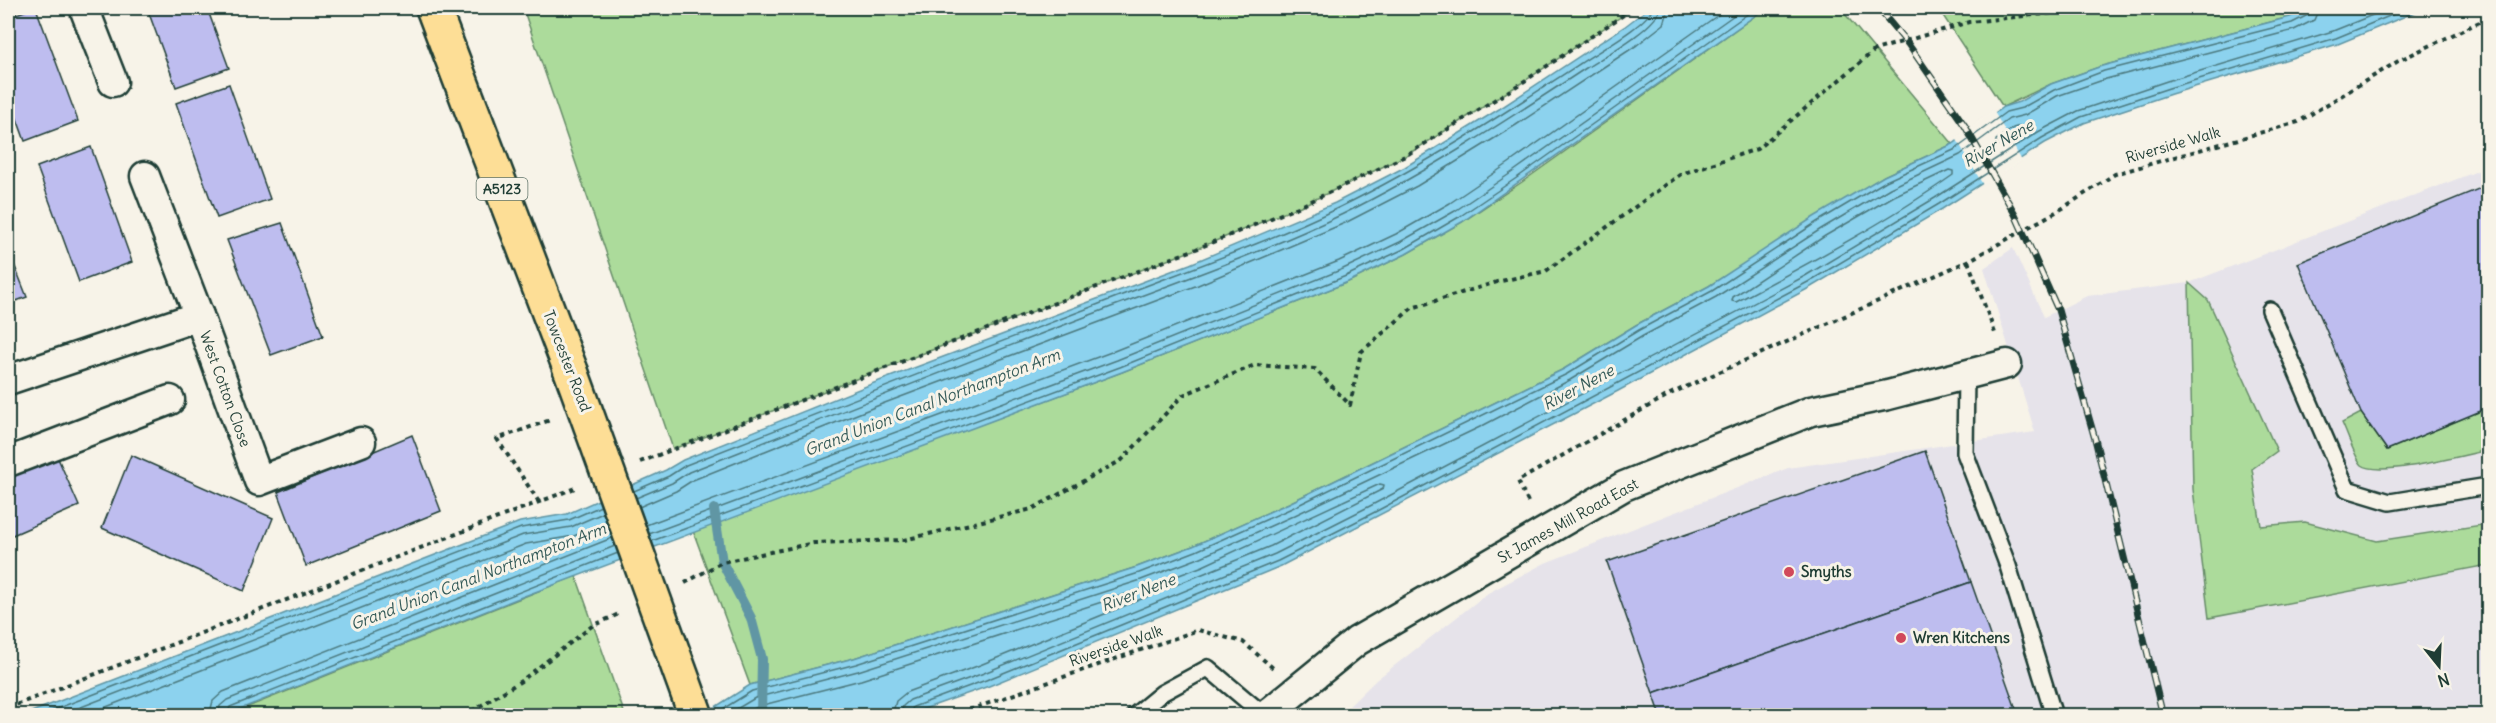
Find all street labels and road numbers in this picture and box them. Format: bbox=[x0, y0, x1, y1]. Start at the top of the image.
street label: Riverside Walk bbox=[2123, 122, 2223, 167]
road number: A5123 bbox=[476, 178, 528, 200]
street label: Towcester Road bbox=[539, 307, 596, 414]
street label: West Cotton Close bbox=[196, 328, 255, 449]
street label: St James Mill Road East bbox=[1494, 474, 1641, 567]
street label: Riverside Walk bbox=[1067, 621, 1165, 670]

